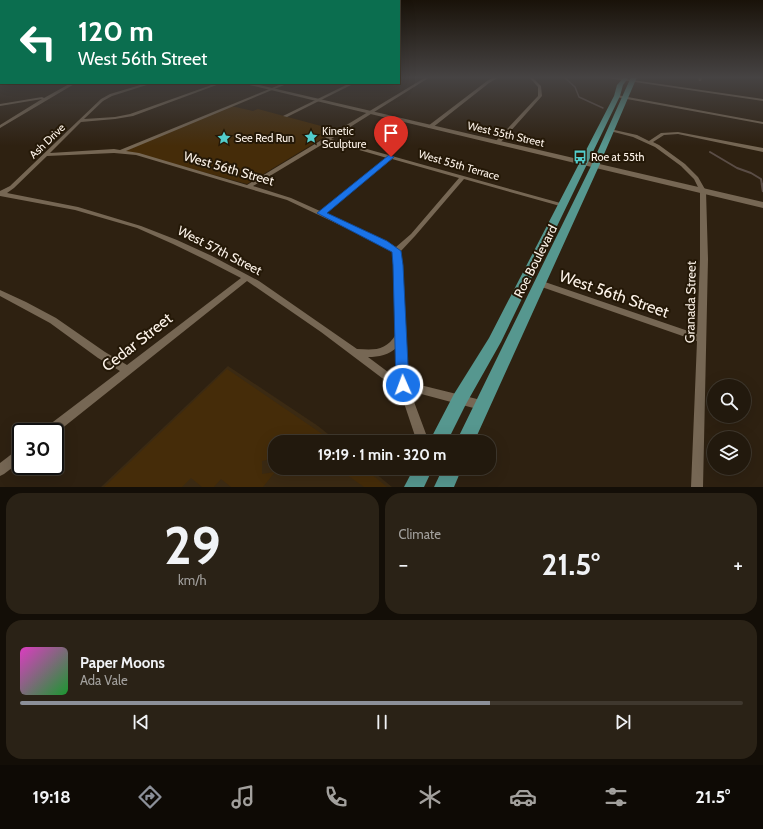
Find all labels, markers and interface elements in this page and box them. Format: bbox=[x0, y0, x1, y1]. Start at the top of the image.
text: 120 m bbox=[78, 14, 154, 48]
icon: left bbox=[12, 16, 64, 68]
text: West 56th Street bbox=[78, 48, 207, 70]
pin bbox=[374, 116, 408, 157]
street label: West 55th Street bbox=[466, 118, 546, 150]
street label: Ash Drive bbox=[26, 120, 68, 161]
icon: arrive bbox=[380, 122, 402, 144]
place label: Kinetic Sculpture bbox=[322, 124, 367, 151]
place icon: Kinetic Sculpture bbox=[303, 129, 319, 145]
place icon: See Red Run bbox=[216, 130, 232, 146]
place label: See Red Run bbox=[235, 131, 294, 145]
street label: West 56th Street bbox=[182, 147, 277, 189]
street label: West 55th Terrace bbox=[417, 147, 502, 183]
bus stop icon: Roe at 55th bbox=[572, 149, 588, 165]
place label: Roe at 55th bbox=[591, 150, 645, 164]
street label: West 57th Street bbox=[175, 222, 265, 278]
street label: Roe Boulevard bbox=[510, 222, 560, 300]
street label: Granada Street bbox=[681, 260, 699, 343]
street label: West 56th Street bbox=[557, 266, 672, 322]
street label: Cedar Street bbox=[98, 308, 176, 375]
position arrow bbox=[382, 364, 424, 406]
map controls bbox=[707, 379, 751, 475]
button: search bbox=[707, 379, 751, 423]
speed limit sign: 30 bbox=[12, 423, 64, 475]
button: layers bbox=[707, 431, 751, 475]
text: 19:19 · 1 min · 320 m bbox=[318, 446, 446, 464]
text: 29 bbox=[164, 514, 221, 577]
text: Climate bbox=[399, 526, 441, 542]
text: 21.5° bbox=[542, 546, 600, 583]
text: − bbox=[399, 551, 408, 578]
text: + bbox=[733, 551, 743, 578]
text: km/h bbox=[178, 572, 206, 588]
text: Paper Moons bbox=[80, 654, 165, 672]
text: Ada Vale bbox=[80, 672, 128, 688]
icon: previous bbox=[130, 711, 152, 733]
icon: pause bbox=[371, 711, 393, 733]
icon: next bbox=[612, 711, 634, 733]
icon: directions bbox=[136, 783, 164, 811]
icon: music bbox=[229, 783, 257, 811]
icon: phone bbox=[322, 783, 350, 811]
icon: climate bbox=[416, 783, 444, 811]
icon: car bbox=[509, 783, 537, 811]
icon: filters bbox=[602, 783, 630, 811]
text: 19:18 bbox=[33, 786, 71, 808]
text: 21.5° bbox=[695, 786, 730, 808]

